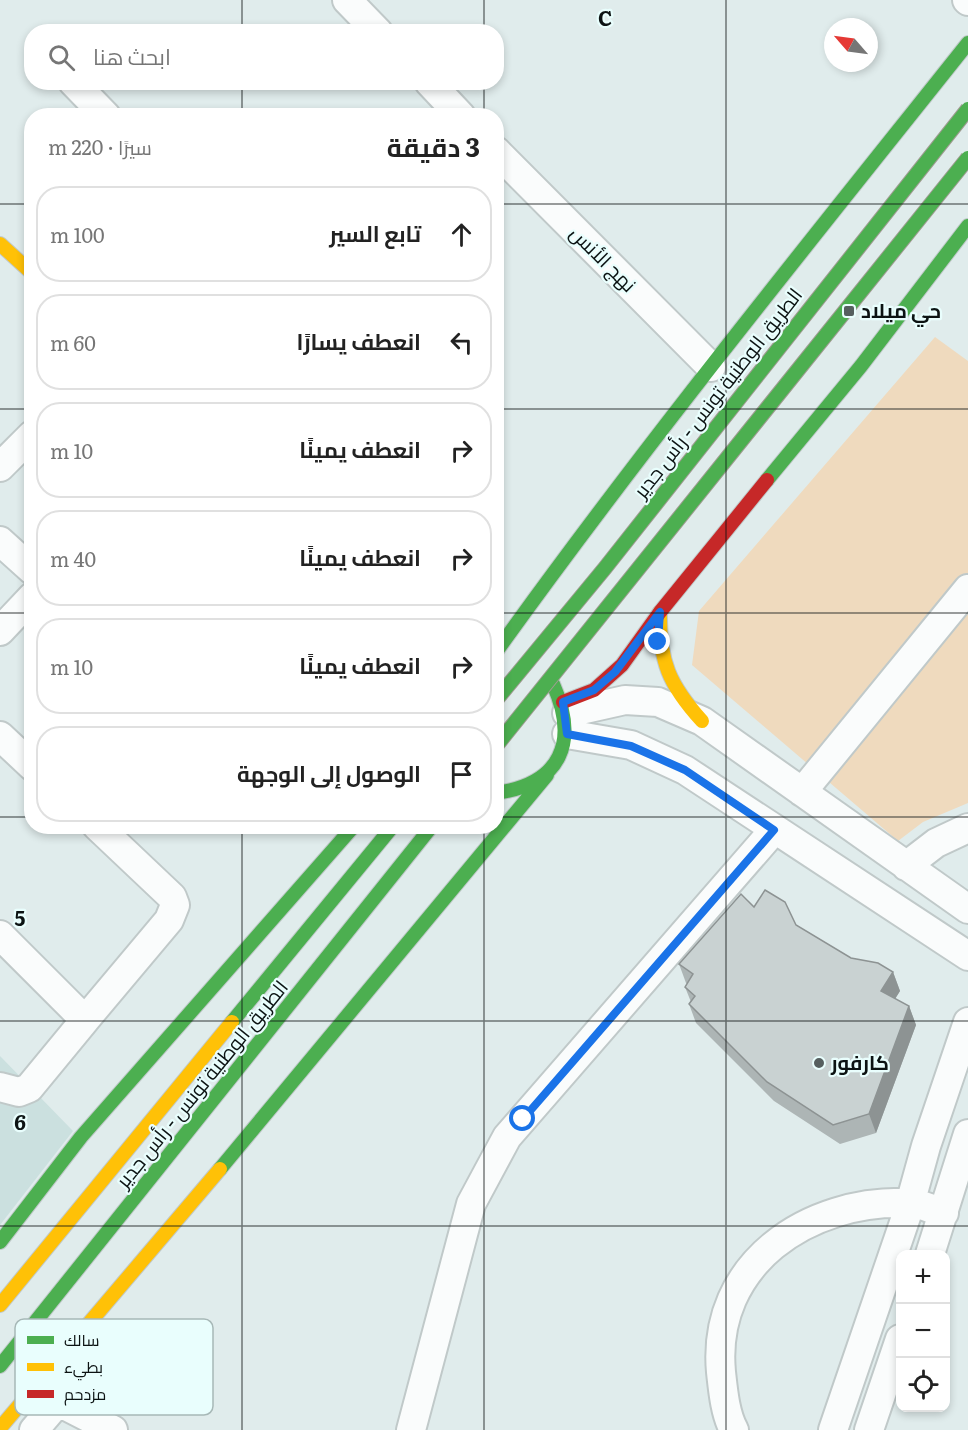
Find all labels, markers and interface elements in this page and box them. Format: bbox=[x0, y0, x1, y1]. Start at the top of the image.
text: C bbox=[598, 2, 612, 32]
north arrow bbox=[824, 18, 878, 72]
search box bbox=[24, 24, 504, 90]
text: ابحث هنا bbox=[93, 39, 171, 72]
icon: search bbox=[45, 41, 78, 74]
text: 3 دقيقة bbox=[387, 126, 480, 165]
text: سيرًا · 220 m bbox=[48, 131, 152, 161]
text: تابع السير bbox=[329, 216, 421, 249]
street label: نهج الأنس bbox=[564, 217, 645, 298]
icon: ahead bbox=[445, 218, 478, 251]
text: 100 m bbox=[50, 219, 105, 249]
street label: الطريق الوطنية تونس - رأس جدير bbox=[624, 280, 808, 504]
place label: حي ميلاد bbox=[861, 294, 941, 327]
marker: حي ميلاد bbox=[842, 304, 856, 318]
text: انعطف يسارًا bbox=[297, 324, 421, 357]
icon: left bbox=[445, 326, 478, 359]
text: 60 m bbox=[50, 327, 96, 357]
text: انعطف يمينًا bbox=[299, 432, 421, 465]
icon: right bbox=[445, 434, 478, 467]
text: 10 m bbox=[50, 435, 93, 465]
text: انعطف يمينًا bbox=[299, 540, 421, 573]
icon: right bbox=[445, 542, 478, 575]
text: 40 m bbox=[50, 543, 96, 573]
route end bbox=[644, 628, 670, 654]
text: انعطف يمينًا bbox=[299, 648, 421, 681]
icon: right bbox=[445, 650, 478, 683]
text: 10 m bbox=[50, 651, 93, 681]
text: الوصول إلى الوجهة bbox=[237, 756, 421, 789]
icon: arrive bbox=[445, 758, 478, 791]
text: 5 bbox=[15, 902, 26, 932]
street label: الطريق الوطنية تونس - رأس جدير bbox=[106, 972, 294, 1194]
place label: كارفور bbox=[830, 1046, 889, 1076]
marker: كارفور bbox=[812, 1056, 826, 1070]
route start bbox=[509, 1105, 535, 1131]
text: 6 bbox=[14, 1106, 26, 1136]
map controls bbox=[896, 1250, 950, 1412]
button: + bbox=[896, 1250, 950, 1304]
button: − bbox=[896, 1304, 950, 1358]
legend bbox=[15, 1319, 213, 1415]
text: سالك bbox=[64, 1327, 99, 1351]
text: بطيء bbox=[64, 1354, 103, 1381]
button: locate bbox=[896, 1358, 950, 1412]
text: مزدحم bbox=[64, 1381, 106, 1406]

